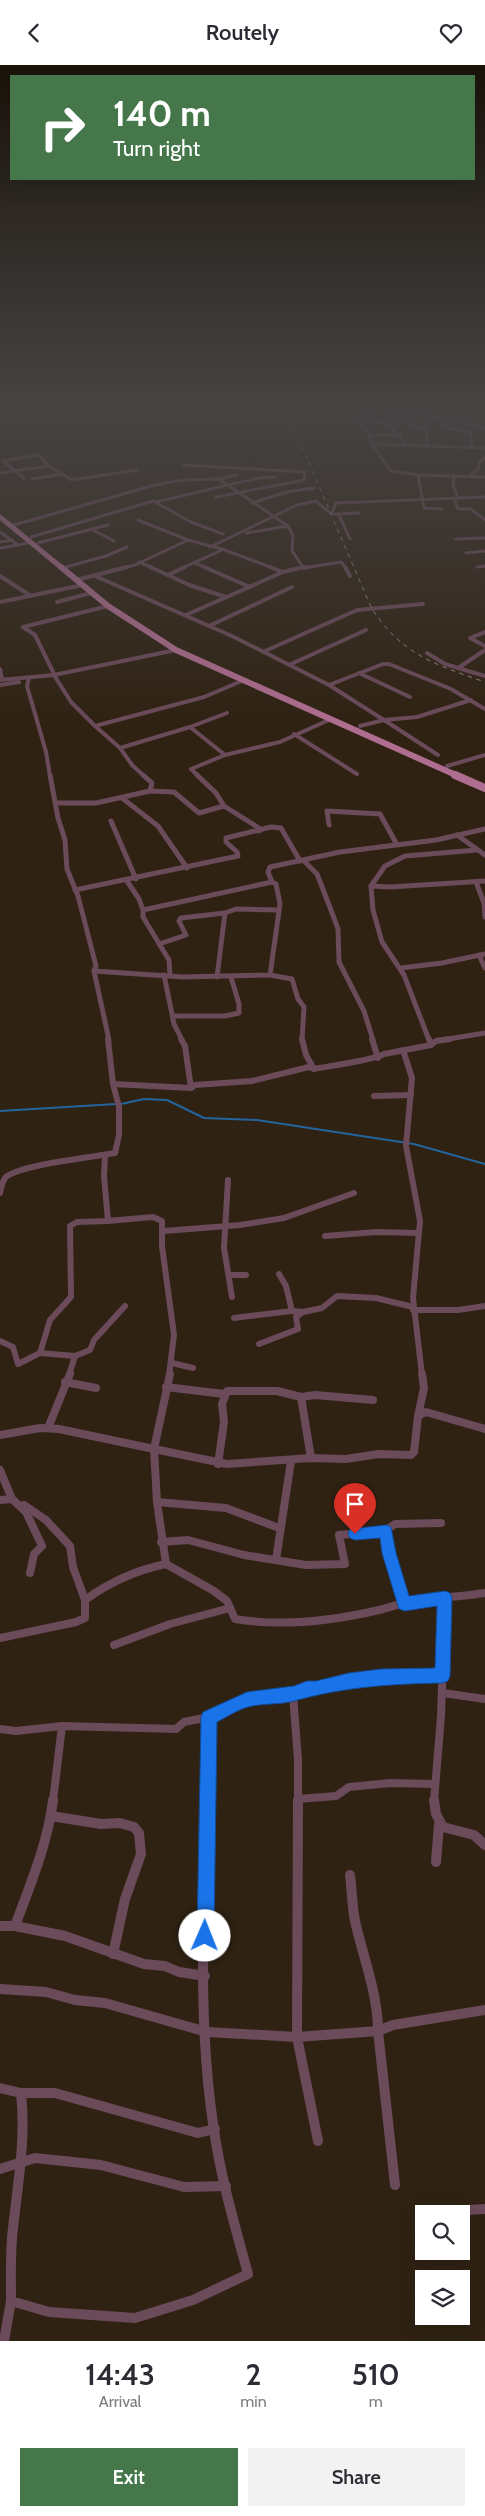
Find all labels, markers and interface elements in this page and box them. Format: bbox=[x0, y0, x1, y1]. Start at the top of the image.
icon: back bbox=[20, 19, 48, 47]
text: Routely bbox=[206, 19, 279, 46]
icon: heart bbox=[437, 19, 465, 47]
text: 140 m bbox=[113, 92, 211, 135]
icon: right bbox=[30, 95, 95, 160]
text: Turn right bbox=[113, 135, 200, 162]
pin bbox=[334, 1483, 376, 1534]
icon: arrive bbox=[341, 1490, 369, 1518]
position arrow bbox=[178, 1909, 230, 1961]
map controls bbox=[415, 2205, 470, 2325]
button: search bbox=[415, 2205, 470, 2260]
button: layers bbox=[415, 2270, 470, 2325]
text: 14:43 bbox=[85, 2356, 155, 2393]
text: 2 bbox=[245, 2356, 261, 2393]
text: 510 bbox=[352, 2356, 400, 2393]
text: Arrival bbox=[99, 2392, 141, 2411]
text: min bbox=[240, 2392, 267, 2411]
text: m bbox=[369, 2392, 383, 2411]
button: Exit bbox=[20, 2448, 238, 2506]
button: Share bbox=[248, 2448, 465, 2506]

